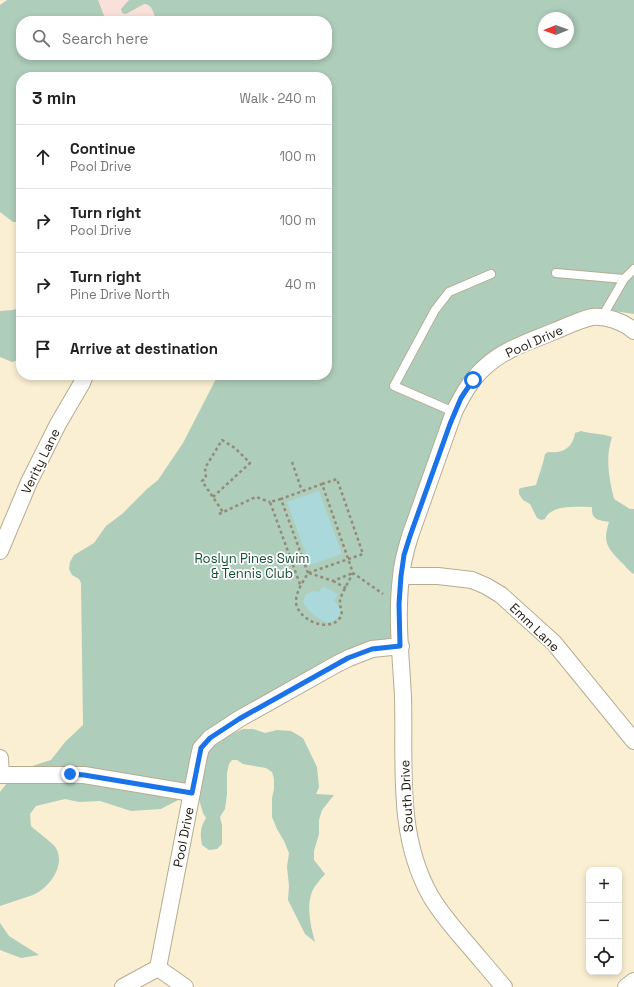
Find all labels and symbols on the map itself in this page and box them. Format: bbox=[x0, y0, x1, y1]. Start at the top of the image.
north arrow bbox=[538, 12, 574, 48]
street label: Pool Drive bbox=[503, 321, 566, 362]
route start bbox=[464, 371, 482, 389]
street label: Verity Lane bbox=[17, 426, 64, 497]
park label: Roslyn Pines Swim & Tennis Club bbox=[194, 550, 310, 582]
street label: Emm Lane bbox=[506, 599, 563, 655]
street label: South Drive bbox=[396, 759, 417, 833]
route end bbox=[61, 765, 79, 783]
street label: Pool Drive bbox=[169, 805, 198, 869]

